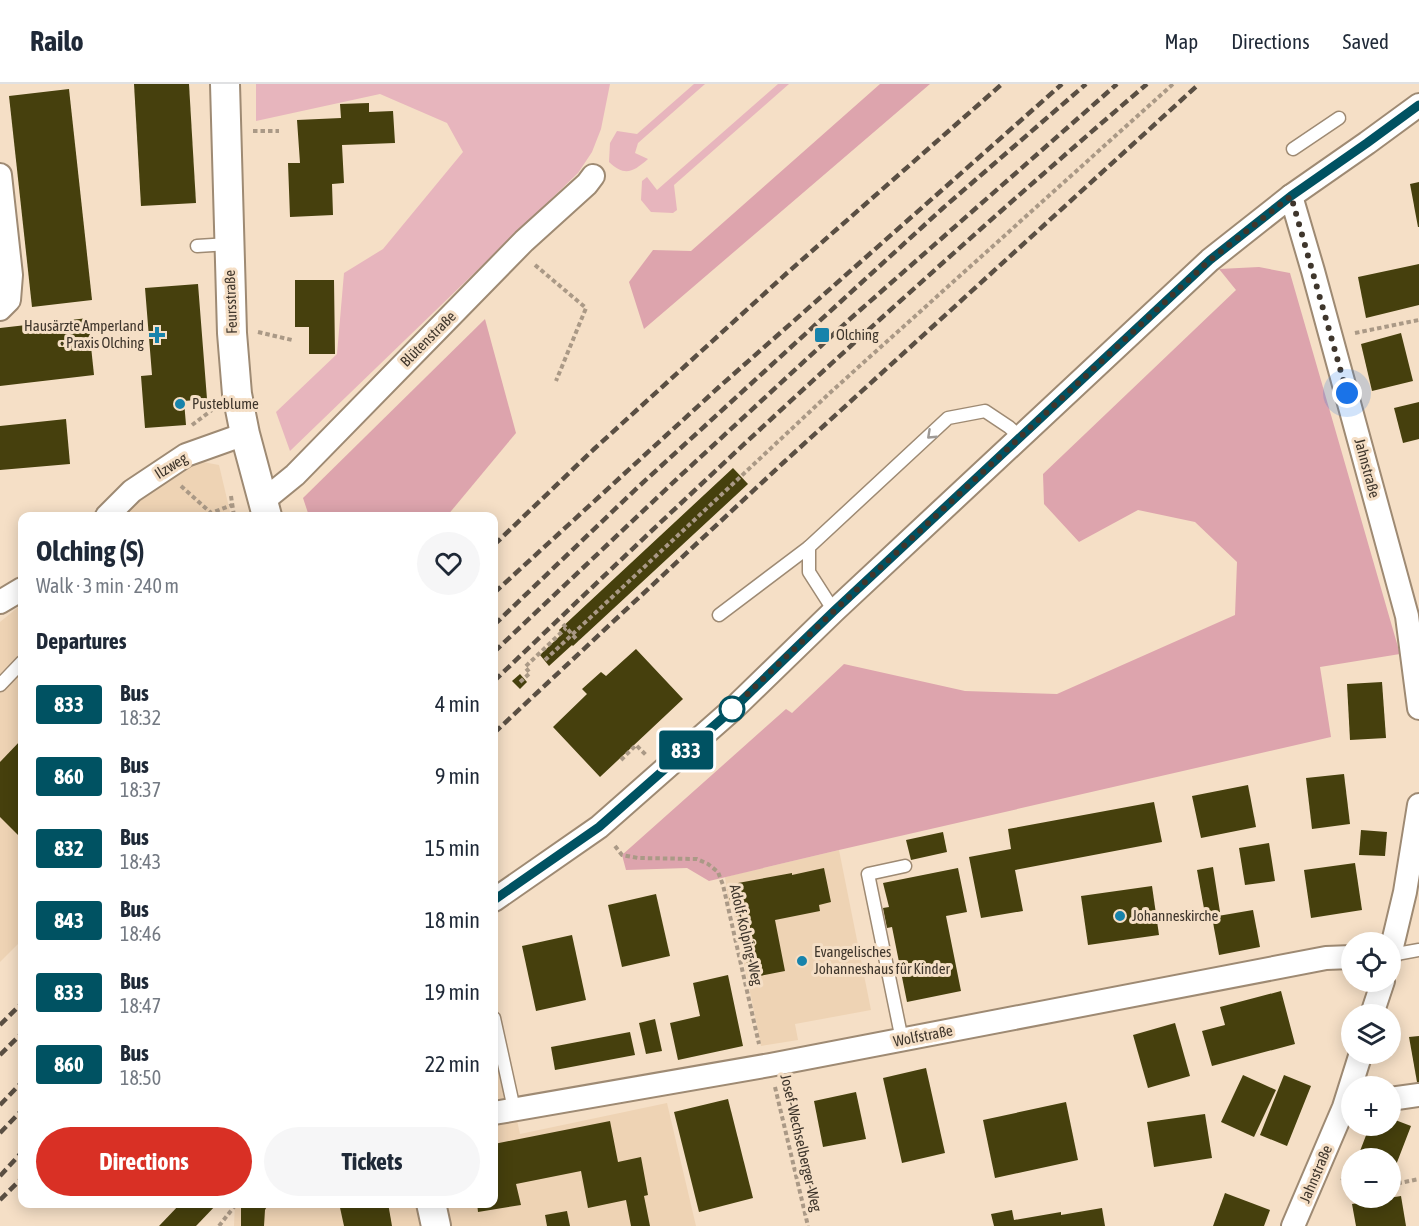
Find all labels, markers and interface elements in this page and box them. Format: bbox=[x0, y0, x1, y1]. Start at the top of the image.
text: Railo bbox=[30, 25, 84, 57]
text: Map bbox=[1164, 29, 1198, 53]
text: Directions bbox=[1231, 29, 1310, 53]
text: Saved bbox=[1343, 29, 1389, 53]
street label: Feursstraße bbox=[221, 270, 240, 334]
street label: Blütenstraße bbox=[396, 307, 459, 370]
place label: Hausärzte Amperland - Praxis Olching bbox=[24, 317, 145, 351]
marker: Hausärzte Amperland - Praxis Olching bbox=[148, 326, 166, 344]
marker: Olching bbox=[813, 326, 831, 344]
place label: Olching bbox=[836, 326, 879, 343]
your location bbox=[1332, 378, 1362, 408]
place label: Pusteblume bbox=[192, 395, 259, 412]
marker: Pusteblume bbox=[173, 397, 187, 411]
one-way arrow bbox=[927, 427, 938, 438]
street label: Jahnstraße bbox=[1351, 436, 1384, 500]
street label: Ilzweg bbox=[151, 449, 191, 482]
button: heart bbox=[417, 532, 480, 595]
text: Olching (S) bbox=[36, 535, 145, 567]
text: Walk · 3 min · 240 m bbox=[36, 574, 179, 597]
text: Departures bbox=[36, 628, 126, 654]
text: Bus bbox=[120, 680, 149, 706]
text: 4 min bbox=[435, 691, 480, 717]
text: 833 bbox=[54, 692, 84, 716]
unlabelled marker bbox=[719, 696, 745, 722]
text: 18:32 bbox=[120, 706, 161, 729]
line badge: 833 bbox=[652, 730, 720, 770]
text: 833 bbox=[671, 738, 701, 762]
text: Bus bbox=[120, 752, 149, 778]
text: 9 min bbox=[435, 763, 480, 789]
text: 860 bbox=[54, 764, 84, 788]
text: 18:37 bbox=[120, 778, 161, 801]
text: Bus bbox=[120, 824, 149, 850]
text: 15 min bbox=[425, 835, 480, 861]
text: 832 bbox=[54, 836, 84, 860]
text: 18:43 bbox=[120, 850, 161, 873]
street label: Adolf-Kolping-Weg bbox=[727, 883, 766, 988]
text: Bus bbox=[120, 896, 149, 922]
text: 18 min bbox=[425, 907, 480, 933]
place label: Johanneskirche bbox=[1132, 907, 1219, 924]
text: 843 bbox=[54, 908, 84, 932]
marker: Johanneskirche bbox=[1113, 909, 1127, 923]
text: 18:46 bbox=[120, 922, 161, 945]
map controls bbox=[1341, 932, 1401, 1208]
button: locate bbox=[1341, 932, 1401, 992]
place label: Evangelisches Johanneshaus für Kinder bbox=[814, 943, 950, 977]
marker: Evangelisches Johanneshaus für Kinder bbox=[795, 954, 809, 968]
text: Bus bbox=[120, 968, 149, 994]
text: 19 min bbox=[425, 979, 480, 1005]
text: 833 bbox=[54, 980, 84, 1004]
text: 18:47 bbox=[120, 994, 161, 1017]
button: layers bbox=[1341, 1004, 1401, 1064]
street label: Wolfstraße bbox=[892, 1021, 954, 1050]
text: Bus bbox=[120, 1040, 149, 1066]
text: 22 min bbox=[425, 1051, 480, 1077]
text: 860 bbox=[54, 1052, 84, 1076]
text: 18:50 bbox=[120, 1066, 161, 1089]
street label: Josef-Wechselberger-Weg bbox=[777, 1072, 826, 1214]
button: + bbox=[1341, 1076, 1401, 1136]
button: Directions bbox=[36, 1127, 252, 1196]
button: Tickets bbox=[264, 1127, 480, 1196]
street label: Jahnstraße bbox=[1296, 1142, 1335, 1205]
button: − bbox=[1341, 1148, 1401, 1208]

